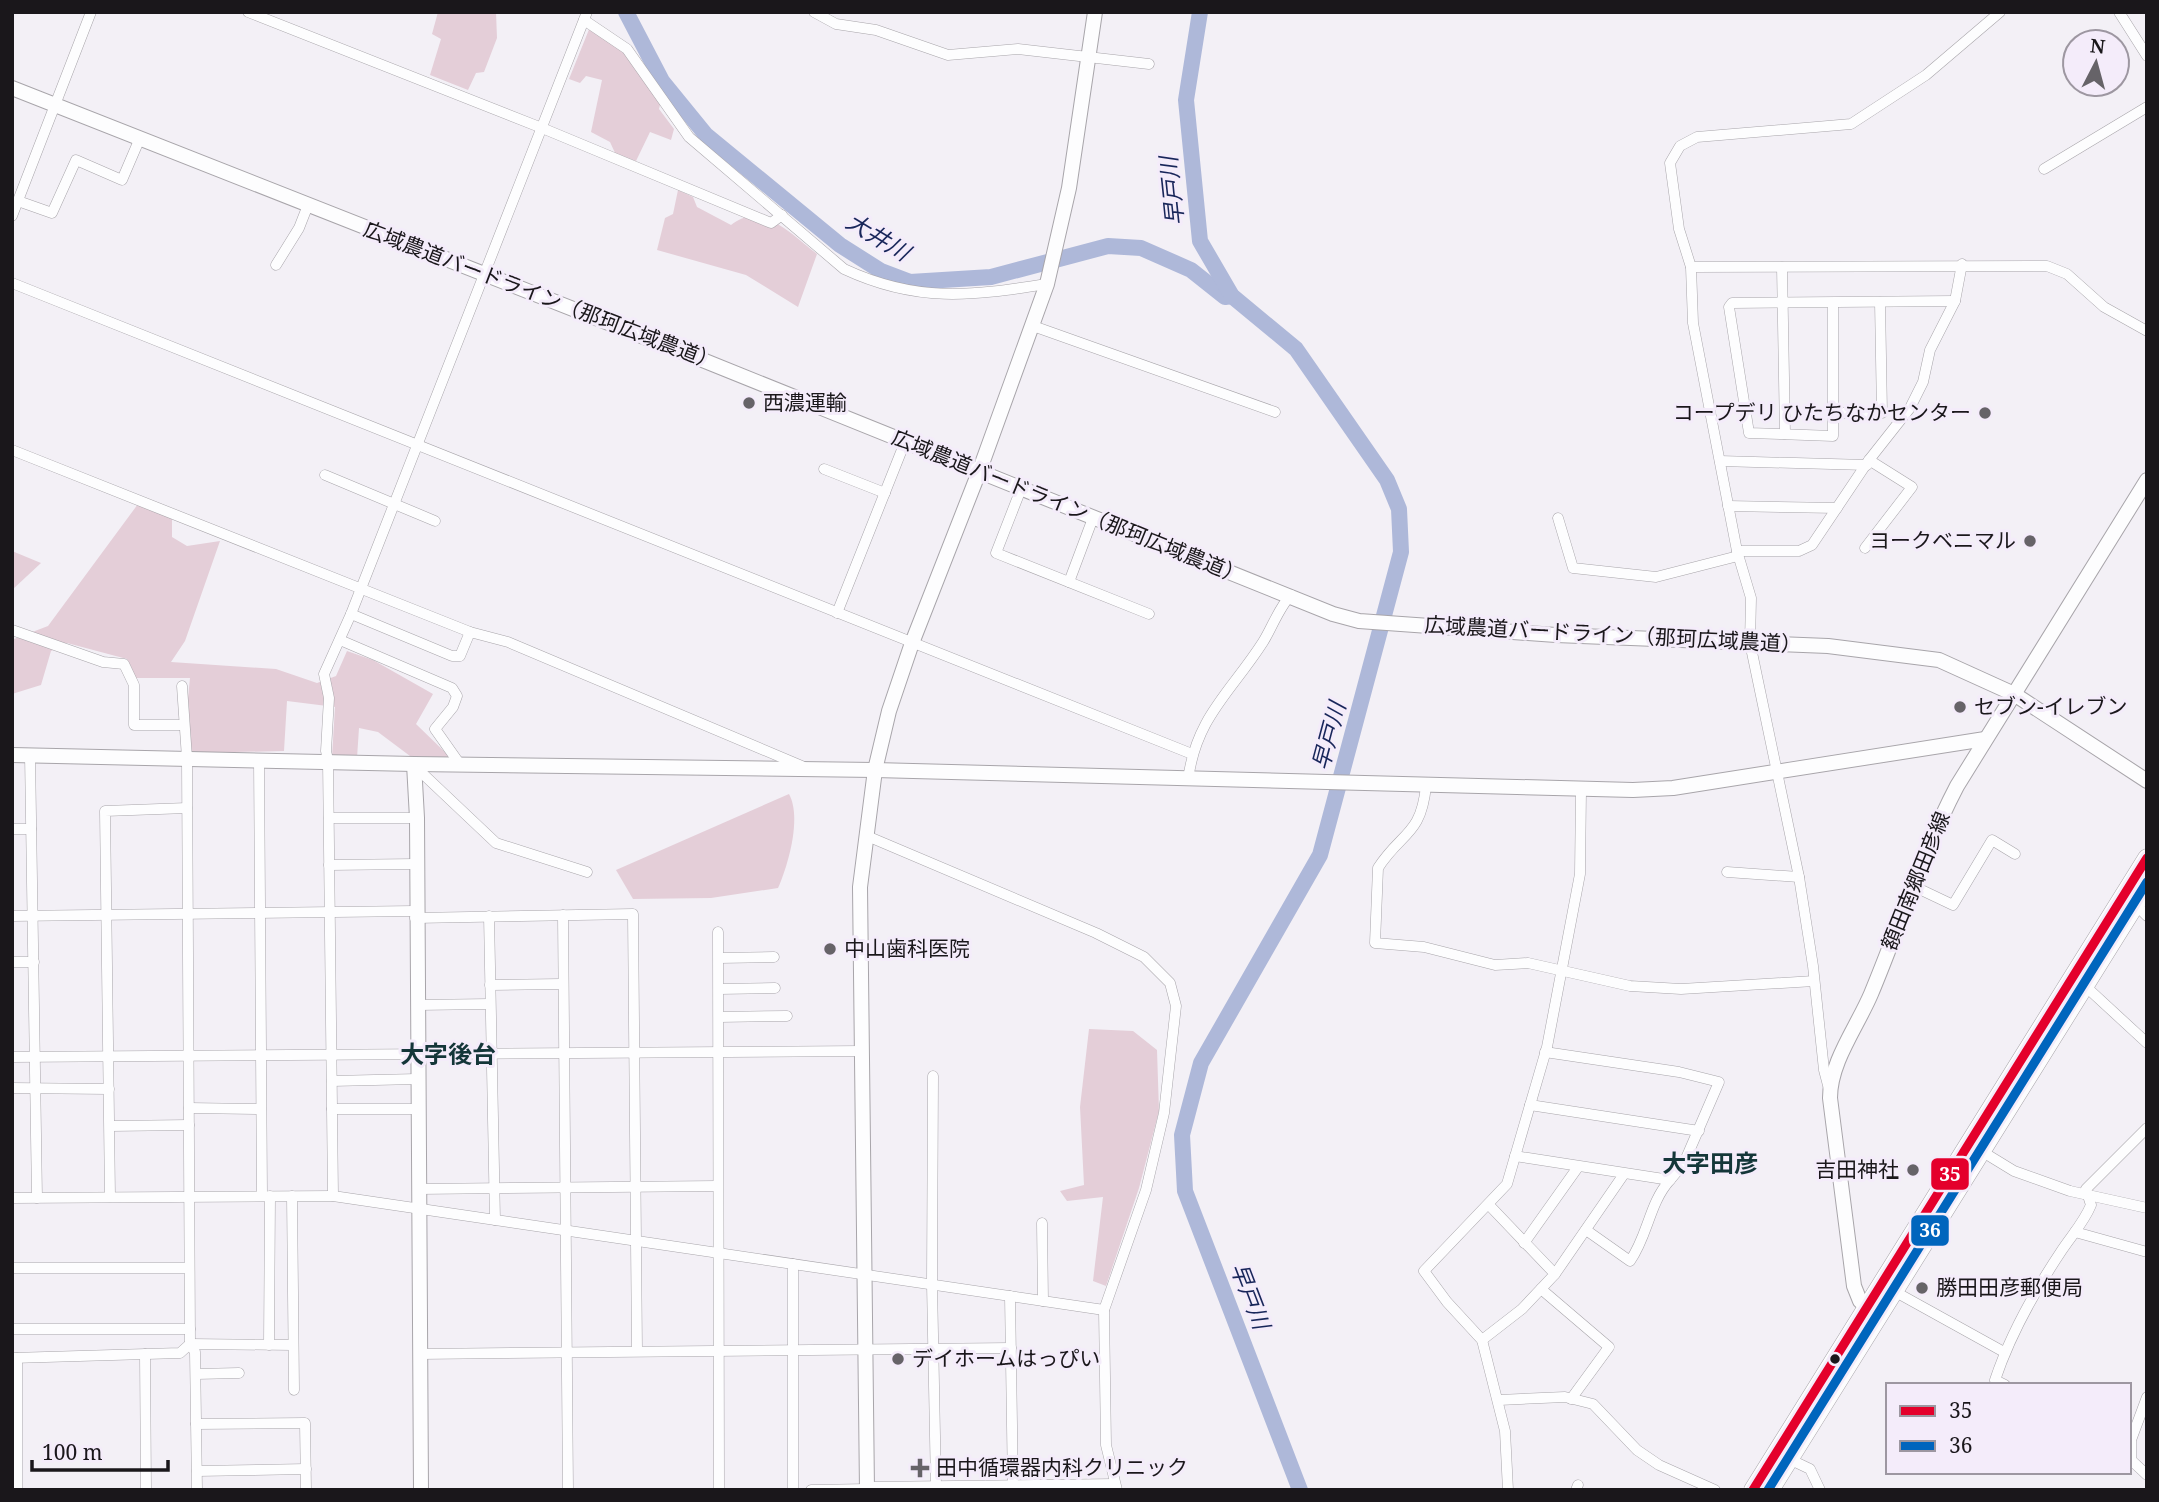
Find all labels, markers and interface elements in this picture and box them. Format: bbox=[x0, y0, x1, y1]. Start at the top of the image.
north arrow bbox=[2061, 28, 2131, 98]
text: N bbox=[2089, 32, 2107, 60]
water label: 早戸川 bbox=[1151, 152, 1191, 227]
water label: 大井川 bbox=[841, 205, 919, 269]
street label: 広域農道バードライン（那珂広域農道） bbox=[360, 214, 723, 376]
place label: 西濃運輸 bbox=[763, 388, 847, 416]
marker: 西濃運輸 bbox=[741, 395, 757, 411]
place label: コープデリ ひたちなかセンター bbox=[1673, 398, 1971, 426]
marker: コープデリ ひたちなかセンター bbox=[1977, 405, 1993, 421]
street label: 広域農道バードライン（那珂広域農道） bbox=[888, 422, 1249, 590]
place label: ヨークベニマル bbox=[1869, 526, 2016, 554]
marker: ヨークベニマル bbox=[2022, 533, 2038, 549]
street label: 広域農道バードライン（那珂広域農道） bbox=[1424, 610, 1803, 658]
place label: セブン-イレブン bbox=[1974, 692, 2128, 720]
water label: 早戸川 bbox=[1304, 695, 1353, 773]
marker: セブン-イレブン bbox=[1952, 699, 1968, 715]
street label: 額田南郷田彦線 bbox=[1875, 807, 1956, 954]
place label: 中山歯科医院 bbox=[844, 934, 970, 962]
marker: 中山歯科医院 bbox=[822, 941, 838, 957]
district label: 大字後台 bbox=[400, 1037, 496, 1070]
district label: 大字田彦 bbox=[1662, 1146, 1758, 1179]
place label: 吉田神社 bbox=[1815, 1155, 1899, 1183]
line badge: 35 bbox=[1930, 1157, 1970, 1191]
text: 35 bbox=[1939, 1161, 1961, 1187]
marker: 吉田神社 bbox=[1905, 1162, 1921, 1178]
line badge: 36 bbox=[1910, 1214, 1950, 1247]
text: 36 bbox=[1919, 1217, 1941, 1243]
water label: 早戸川 bbox=[1224, 1258, 1279, 1336]
place label: 勝田田彦郵便局 bbox=[1936, 1273, 2083, 1301]
marker: 勝田田彦郵便局 bbox=[1914, 1280, 1930, 1296]
place label: デイホームはっぴい bbox=[912, 1344, 1100, 1372]
marker: デイホームはっぴい bbox=[890, 1351, 906, 1367]
unlabelled marker bbox=[1828, 1352, 1842, 1366]
legend bbox=[1886, 1383, 2131, 1474]
text: 35 bbox=[1949, 1396, 1972, 1424]
scale bar bbox=[32, 1428, 168, 1472]
text: 36 bbox=[1949, 1431, 1972, 1459]
text: 100 m bbox=[42, 1438, 103, 1466]
place label: 田中循環器内科クリニック bbox=[936, 1453, 1188, 1481]
marker: 田中循環器内科クリニック bbox=[910, 1458, 930, 1478]

